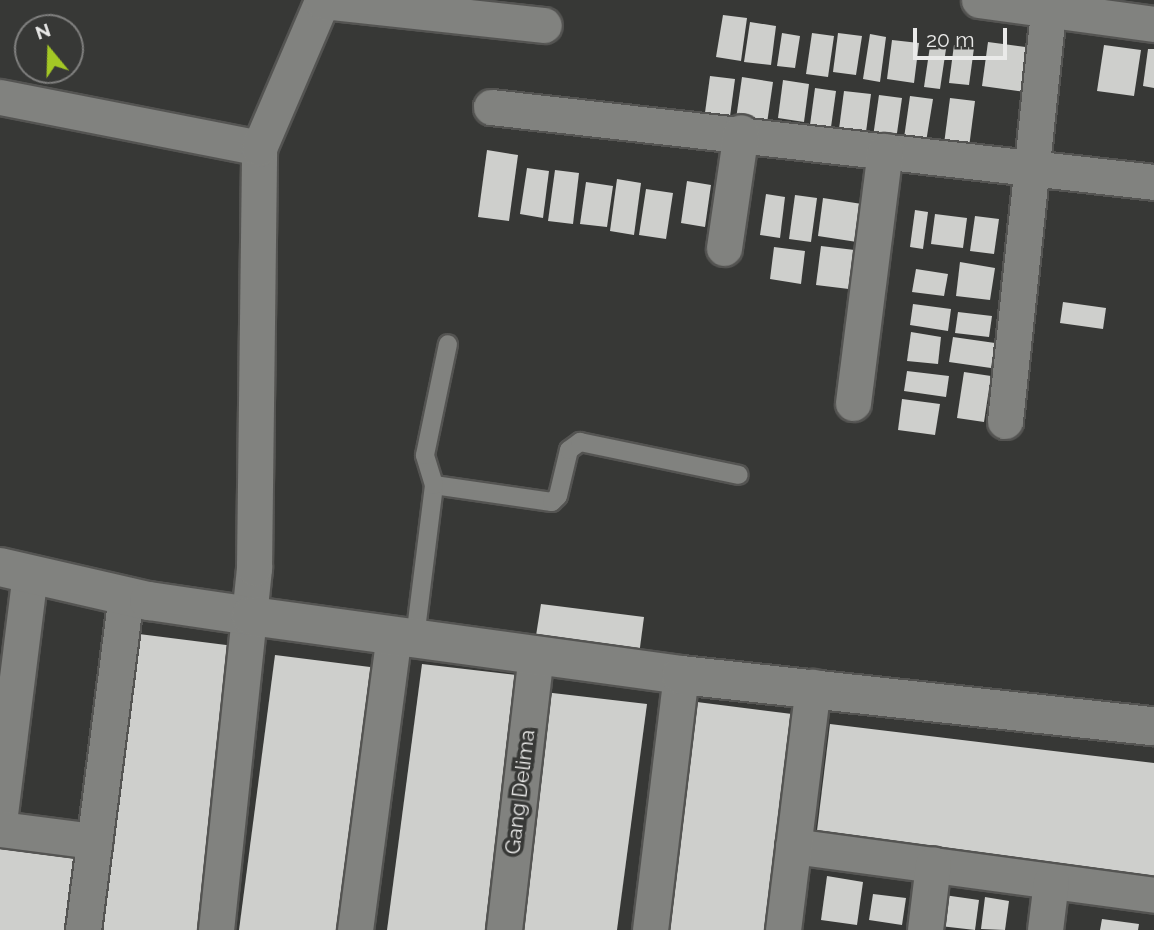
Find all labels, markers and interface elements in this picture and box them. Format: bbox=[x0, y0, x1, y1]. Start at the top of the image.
north arrow bbox=[14, 14, 84, 84]
scale bar bbox=[916, 14, 1010, 58]
text: N bbox=[32, 18, 53, 44]
text: 20 m bbox=[926, 27, 974, 52]
street label: Gang Delima bbox=[500, 728, 540, 856]

